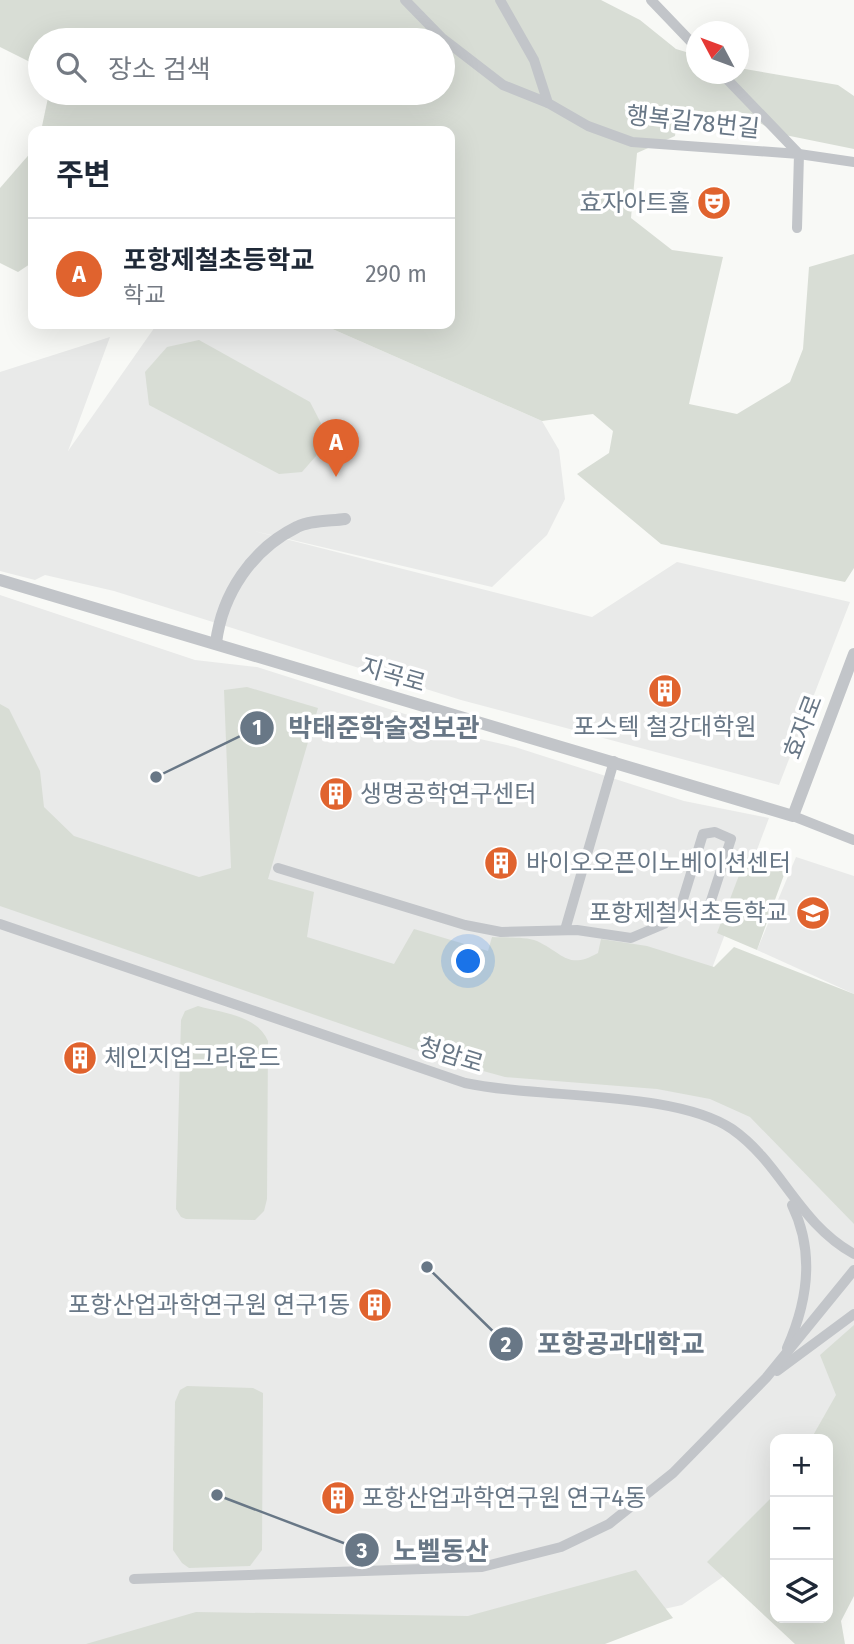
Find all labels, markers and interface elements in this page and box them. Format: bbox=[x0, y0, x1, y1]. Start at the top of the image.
north arrow bbox=[686, 21, 749, 84]
search box bbox=[28, 28, 455, 105]
icon: search bbox=[52, 48, 90, 86]
text: 장소 검색 bbox=[108, 54, 211, 85]
street label: 행복길78번길 bbox=[625, 101, 761, 143]
text: 주변 bbox=[56, 157, 111, 193]
theatre icon: 효자아트홀 bbox=[695, 184, 733, 222]
place label: 효자아트홀 bbox=[580, 189, 690, 217]
text: 포항제철초등학교 bbox=[123, 245, 314, 276]
text: A bbox=[72, 260, 86, 288]
text: 290 m bbox=[365, 260, 427, 288]
text: 학교 bbox=[123, 281, 165, 309]
pin: A bbox=[313, 419, 359, 477]
street label: 지곡로 bbox=[357, 652, 429, 698]
building icon: 포스텍 철강대학원 bbox=[646, 672, 684, 710]
street label: 효자로 bbox=[778, 691, 828, 763]
callout: 박태준학술정보관 bbox=[240, 704, 494, 751]
text: 박태준학술정보관 bbox=[288, 713, 480, 744]
place label: 포스텍 철강대학원 bbox=[574, 713, 757, 741]
text: 1 bbox=[252, 715, 262, 741]
building icon: 생명공학연구센터 bbox=[317, 775, 355, 813]
place label: 생명공학연구센터 bbox=[360, 780, 537, 808]
building icon: 바이오오픈이노베이션센터 bbox=[482, 844, 520, 882]
place label: 바이오오픈이노베이션센터 bbox=[526, 849, 791, 877]
school or university icon: 포항제철서초등학교 bbox=[794, 894, 832, 932]
place label: 포항제철서초등학교 bbox=[589, 899, 788, 927]
your location bbox=[451, 944, 485, 978]
street label: 청암로 bbox=[415, 1032, 487, 1078]
building icon: 체인지업그라운드 bbox=[61, 1039, 99, 1077]
place label: 체인지업그라운드 bbox=[104, 1044, 281, 1072]
building icon: 포항산업과학연구원 연구1동 bbox=[356, 1286, 394, 1324]
place label: 포항산업과학연구원 연구1동 bbox=[68, 1291, 350, 1319]
callout: 포항공과대학교 bbox=[488, 1321, 719, 1368]
text: 포항공과대학교 bbox=[537, 1329, 705, 1360]
text: 2 bbox=[501, 1332, 512, 1358]
map controls bbox=[770, 1434, 833, 1623]
button: + bbox=[770, 1434, 833, 1497]
building icon: 포항산업과학연구원 연구4동 bbox=[319, 1479, 357, 1517]
place label: 포항산업과학연구원 연구4동 bbox=[362, 1484, 646, 1512]
button: − bbox=[770, 1497, 833, 1560]
callout: 노벨동산 bbox=[345, 1527, 503, 1574]
text: 노벨동산 bbox=[393, 1536, 489, 1567]
text: 3 bbox=[356, 1538, 368, 1564]
button: layers bbox=[770, 1560, 833, 1623]

